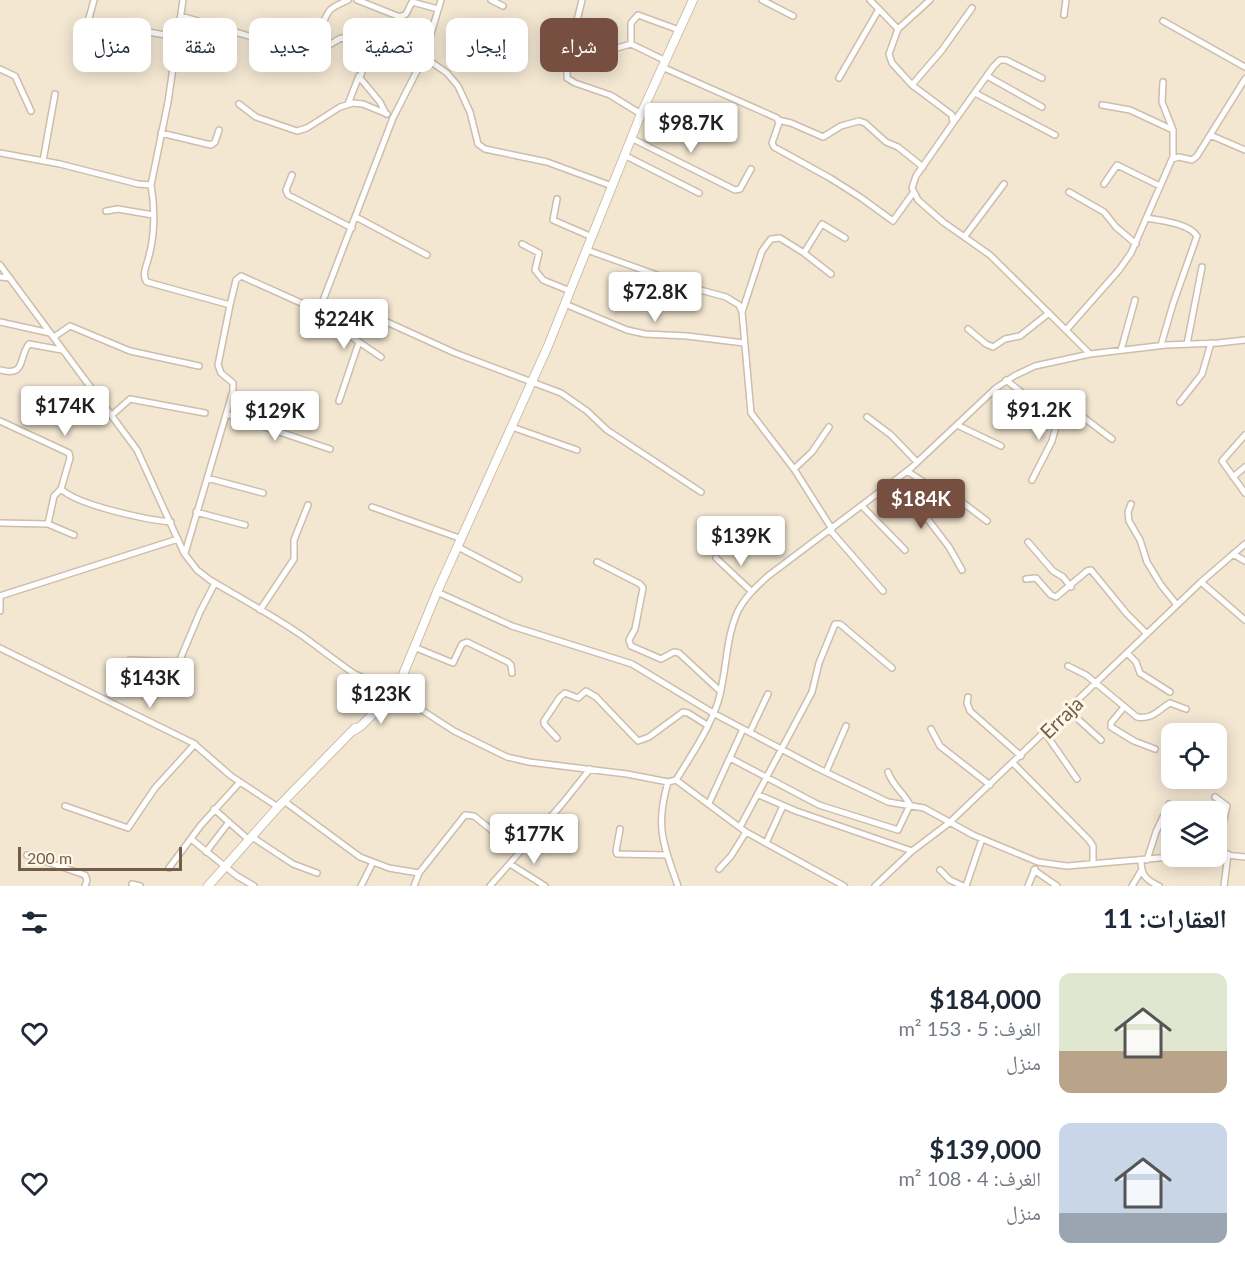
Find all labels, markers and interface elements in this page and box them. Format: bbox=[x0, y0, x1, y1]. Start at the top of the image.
chip: منزل bbox=[73, 18, 151, 72]
chip: شقة bbox=[163, 18, 237, 72]
chip: جديد bbox=[249, 18, 331, 72]
chip: تصفية bbox=[343, 18, 434, 72]
chip: إيجار bbox=[446, 18, 528, 72]
chip: شراء bbox=[540, 18, 618, 72]
pin: $98.7K bbox=[642, 103, 740, 154]
text: $98.7K bbox=[659, 110, 723, 134]
pin: $72.8K bbox=[606, 272, 704, 323]
text: $72.8K bbox=[623, 279, 687, 303]
pin: $224K bbox=[302, 299, 386, 350]
text: $224K bbox=[314, 306, 374, 330]
pin: $174K bbox=[23, 386, 107, 437]
pin: $91.2K bbox=[990, 390, 1088, 441]
pin: $129K bbox=[233, 391, 317, 442]
text: $174K bbox=[35, 393, 95, 417]
text: $91.2K bbox=[1007, 397, 1071, 421]
text: $129K bbox=[245, 398, 305, 422]
pin: $184K bbox=[879, 479, 963, 530]
text: $184K bbox=[891, 486, 951, 510]
pin: $139K bbox=[699, 516, 783, 567]
text: $139K bbox=[711, 523, 771, 547]
pin: $143K bbox=[108, 658, 192, 709]
text: $143K bbox=[120, 665, 180, 689]
pin: $123K bbox=[339, 674, 423, 725]
text: $123K bbox=[351, 681, 411, 705]
street label: Erraja bbox=[1035, 691, 1087, 743]
map controls bbox=[1161, 723, 1227, 867]
button: locate bbox=[1161, 723, 1227, 789]
button: layers bbox=[1161, 801, 1227, 867]
pin: $177K bbox=[492, 814, 576, 865]
text: $177K bbox=[504, 821, 564, 845]
scale bar bbox=[18, 844, 182, 872]
text: 200 m bbox=[27, 848, 72, 867]
text: العقارات: 11 bbox=[1103, 902, 1227, 934]
icon: filters bbox=[18, 906, 51, 939]
text: $184,000 bbox=[929, 983, 1041, 1015]
icon: home bbox=[1107, 997, 1179, 1069]
text: الغرف: 5 · 153 m² bbox=[898, 1016, 1041, 1040]
icon: heart bbox=[18, 1017, 51, 1050]
text: منزل bbox=[1006, 1050, 1041, 1074]
text: $139,000 bbox=[929, 1133, 1041, 1165]
icon: home bbox=[1107, 1147, 1179, 1219]
text: الغرف: 4 · 108 m² bbox=[898, 1166, 1041, 1190]
icon: heart bbox=[18, 1167, 51, 1200]
text: منزل bbox=[1006, 1200, 1041, 1224]

